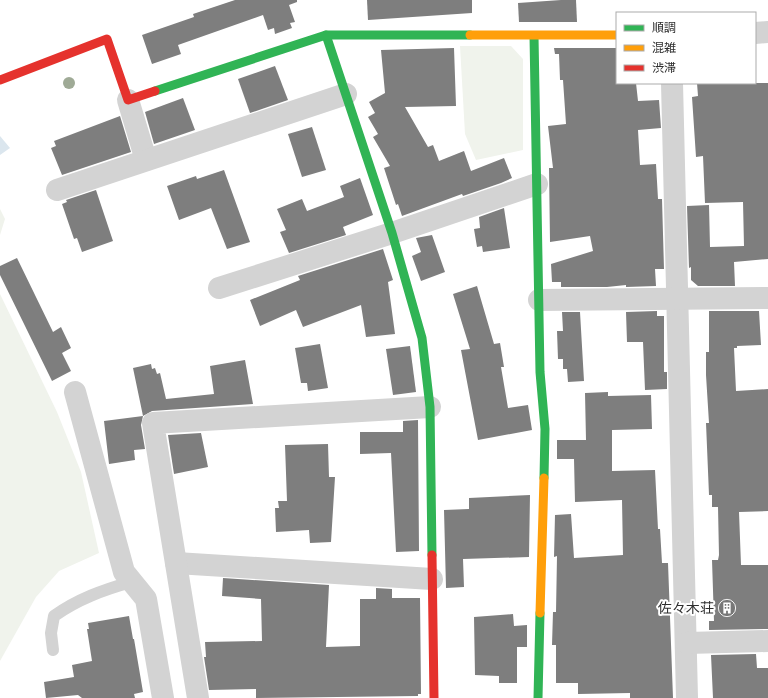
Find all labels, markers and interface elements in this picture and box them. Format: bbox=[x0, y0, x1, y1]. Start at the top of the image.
legend bbox=[616, 12, 756, 84]
text: 順調 bbox=[652, 21, 676, 35]
text: 混雑 bbox=[652, 41, 676, 55]
text: 渋滞 bbox=[652, 61, 676, 75]
building icon: 佐々木荘 bbox=[717, 598, 737, 618]
place label: 佐々木荘 bbox=[658, 600, 714, 617]

